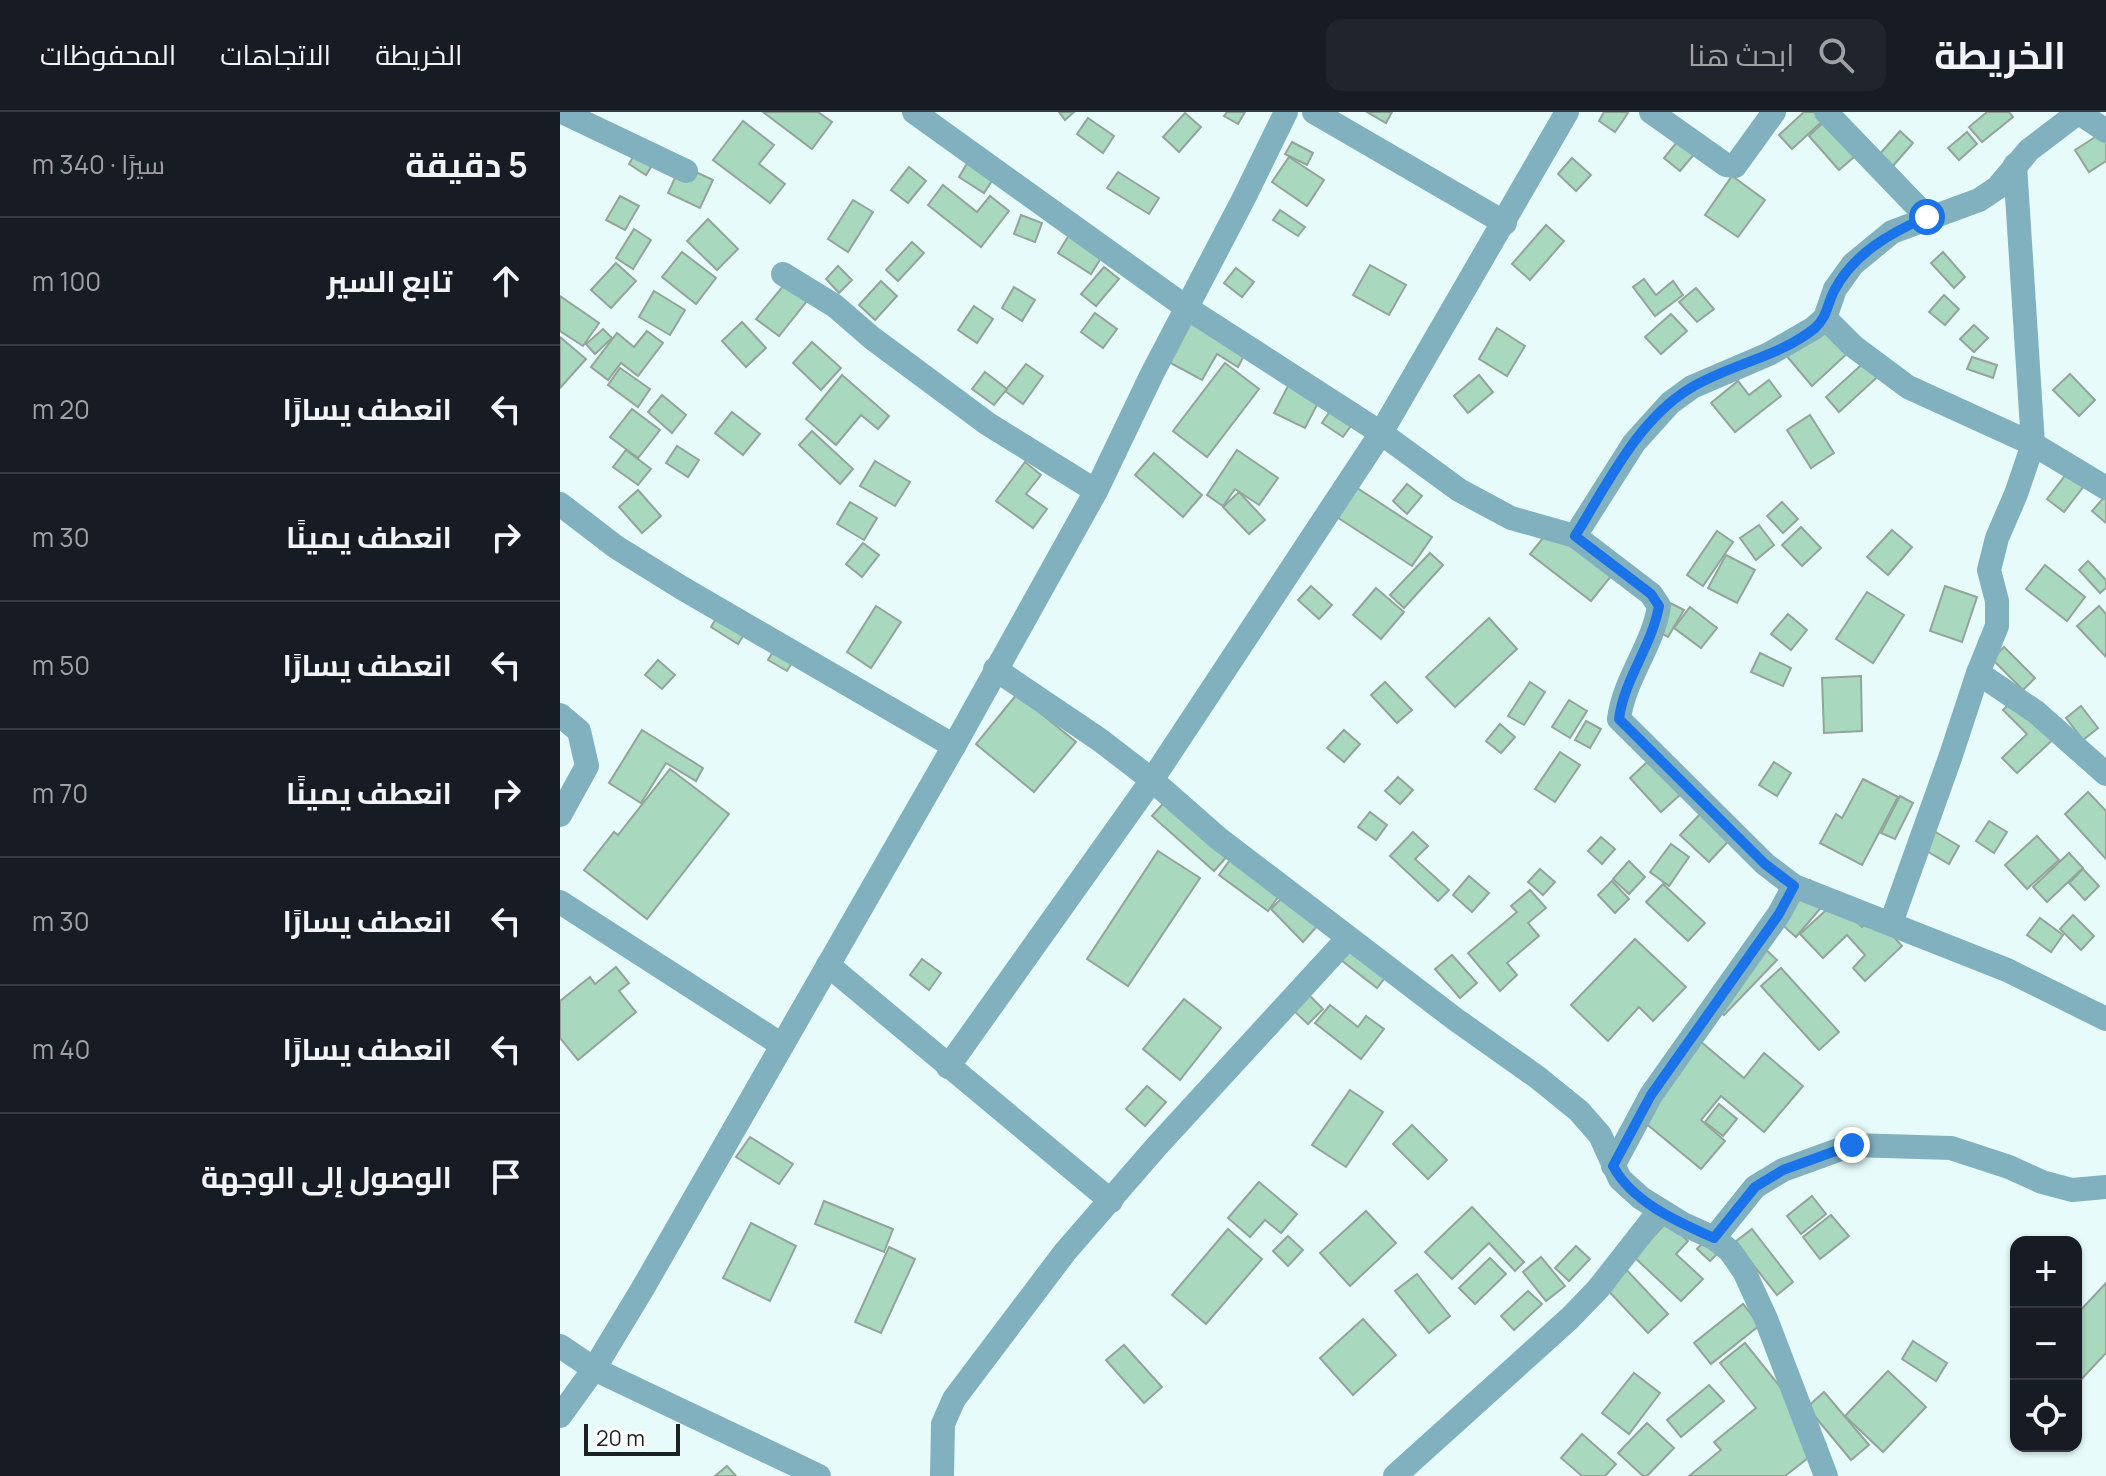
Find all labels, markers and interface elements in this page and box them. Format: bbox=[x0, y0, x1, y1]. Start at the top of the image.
search box bbox=[1326, 19, 1886, 91]
text: الخريطة bbox=[1934, 28, 2066, 80]
icon: search bbox=[1814, 33, 1858, 77]
text: ابحث هنا bbox=[1688, 34, 1794, 75]
text: المحفوظات bbox=[40, 35, 176, 73]
text: الاتجاهات bbox=[220, 35, 331, 73]
text: الخريطة bbox=[375, 35, 463, 73]
text: 5 دقيقة bbox=[405, 141, 528, 187]
text: سيرًا · 340 m bbox=[32, 146, 165, 182]
route start bbox=[1909, 199, 1945, 235]
icon: ahead bbox=[484, 259, 528, 303]
text: تابع السير bbox=[327, 260, 452, 301]
text: 100 m bbox=[32, 263, 101, 299]
icon: left bbox=[484, 387, 528, 431]
text: انعطف يسارًا bbox=[282, 388, 452, 429]
text: 20 m bbox=[32, 391, 90, 427]
icon: right bbox=[484, 515, 528, 559]
text: انعطف يمينًا bbox=[286, 516, 452, 557]
text: 30 m bbox=[32, 519, 90, 555]
icon: left bbox=[484, 643, 528, 687]
text: انعطف يسارًا bbox=[282, 644, 452, 685]
text: 50 m bbox=[32, 647, 90, 683]
icon: right bbox=[484, 771, 528, 815]
text: انعطف يمينًا bbox=[286, 772, 452, 813]
text: 70 m bbox=[32, 775, 88, 811]
icon: left bbox=[484, 899, 528, 943]
text: انعطف يسارًا bbox=[282, 900, 452, 941]
text: 30 m bbox=[32, 903, 90, 939]
icon: left bbox=[484, 1027, 528, 1071]
text: انعطف يسارًا bbox=[282, 1028, 452, 1069]
text: 40 m bbox=[32, 1031, 90, 1067]
route end bbox=[1834, 1127, 1870, 1163]
icon: arrive bbox=[484, 1155, 528, 1199]
text: الوصول إلى الوجهة bbox=[201, 1156, 452, 1197]
map controls bbox=[2010, 1236, 2082, 1452]
button: + bbox=[2010, 1236, 2082, 1308]
button: − bbox=[2010, 1308, 2082, 1380]
button: locate bbox=[2010, 1380, 2082, 1452]
scale bar bbox=[584, 1420, 680, 1456]
text: 20 m bbox=[596, 1423, 645, 1453]

